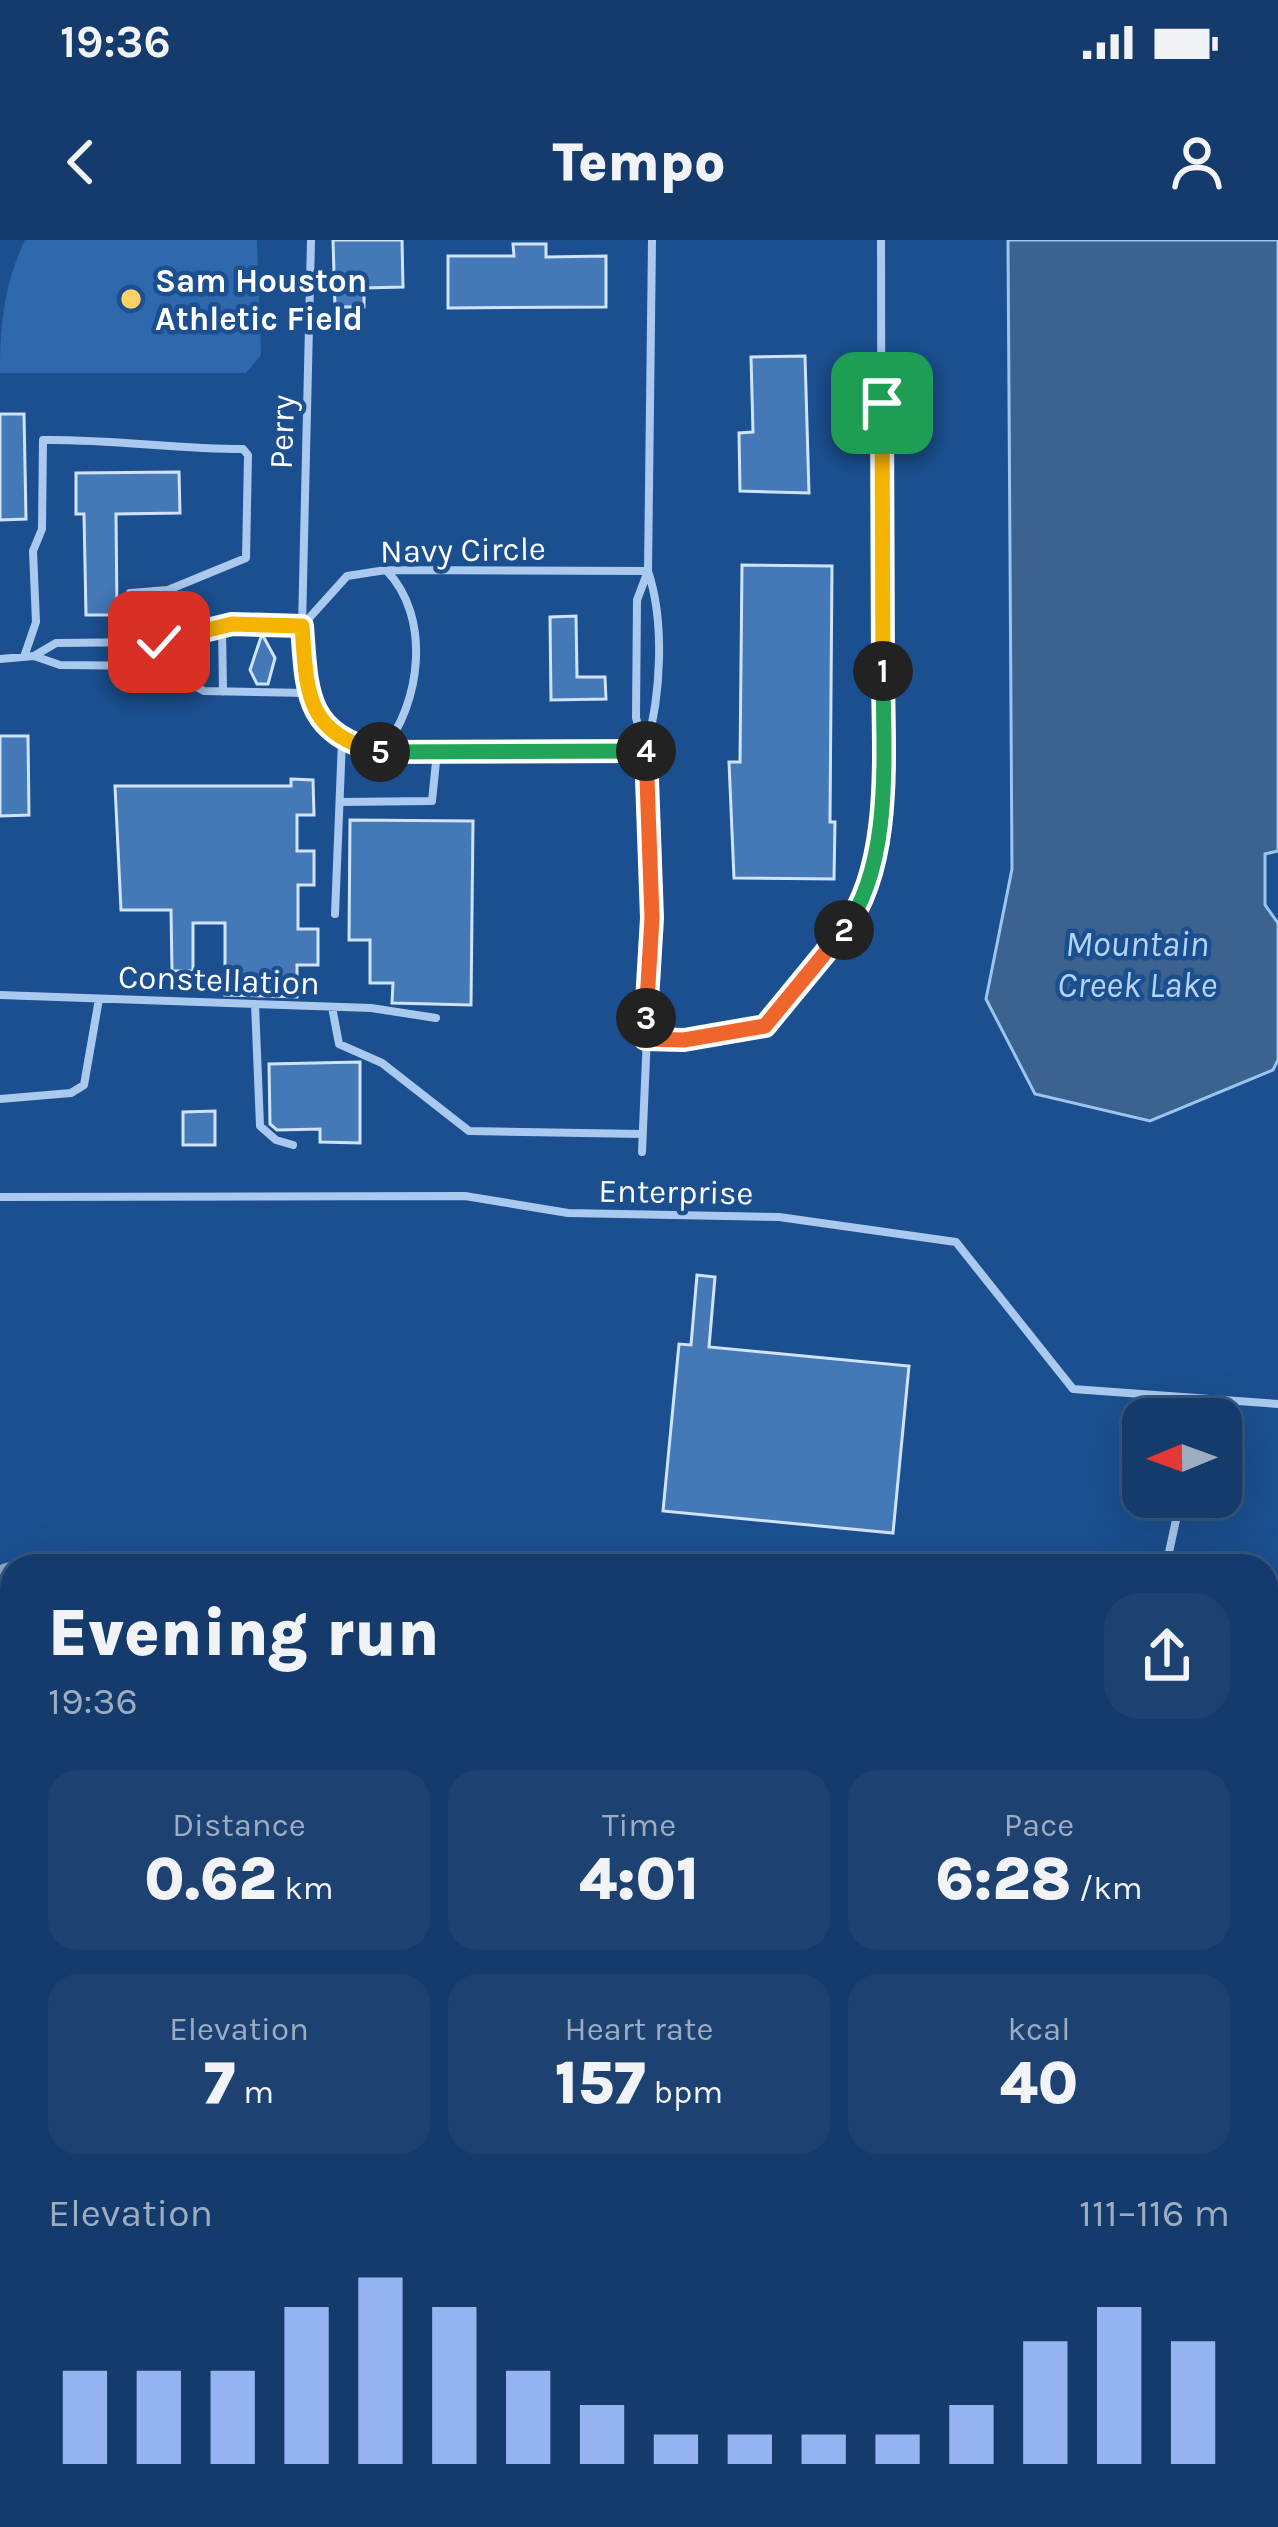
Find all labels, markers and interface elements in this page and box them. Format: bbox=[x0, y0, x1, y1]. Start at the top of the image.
text: 19:36 bbox=[60, 16, 171, 68]
icon: back bbox=[48, 129, 114, 195]
icon: person bbox=[1164, 129, 1230, 195]
text: Tempo bbox=[552, 130, 726, 194]
place label: Sam Houston Athletic Field bbox=[155, 262, 367, 338]
marker: Sam Houston Athletic Field bbox=[118, 286, 144, 312]
pin bbox=[831, 352, 933, 454]
icon: arrive bbox=[849, 370, 915, 436]
street label: Perry bbox=[262, 394, 302, 470]
street label: Navy Circle bbox=[380, 530, 546, 570]
pin bbox=[108, 591, 210, 693]
icon: check bbox=[126, 609, 192, 675]
pin: 1 bbox=[853, 641, 913, 701]
text: 1 bbox=[877, 652, 889, 690]
pin: 4 bbox=[616, 721, 676, 781]
pin: 5 bbox=[350, 722, 410, 782]
text: 4 bbox=[636, 732, 656, 770]
text: 5 bbox=[370, 733, 390, 771]
pin: 2 bbox=[814, 900, 874, 960]
text: 2 bbox=[834, 911, 854, 949]
water label: Mountain Creek Lake bbox=[1057, 923, 1217, 1006]
street label: Constellation bbox=[118, 957, 320, 1003]
pin: 3 bbox=[616, 988, 676, 1048]
text: 3 bbox=[636, 999, 656, 1037]
street label: Enterprise bbox=[598, 1172, 754, 1212]
north arrow bbox=[1122, 1398, 1242, 1518]
map controls bbox=[1122, 1398, 1242, 1518]
button: share bbox=[1104, 1593, 1230, 1719]
text: Evening run bbox=[48, 1594, 439, 1672]
text: 19:36 bbox=[48, 1678, 138, 1724]
text: Distance bbox=[172, 1806, 306, 1844]
text: Time bbox=[602, 1806, 676, 1844]
text: Pace bbox=[1004, 1806, 1074, 1844]
text: 0.62 bbox=[144, 1844, 276, 1914]
text: 4:01 bbox=[579, 1844, 699, 1914]
text: 6:28 bbox=[935, 1844, 1071, 1914]
text: km bbox=[276, 1869, 334, 1907]
text: /km bbox=[1071, 1869, 1143, 1907]
text: Elevation bbox=[169, 2010, 309, 2048]
text: Heart rate bbox=[565, 2010, 713, 2048]
text: kcal bbox=[1007, 2010, 1071, 2048]
text: 7 bbox=[204, 2048, 235, 2118]
text: 157 bbox=[555, 2048, 646, 2118]
text: 40 bbox=[1000, 2048, 1078, 2118]
text: m bbox=[235, 2073, 274, 2111]
text: bpm bbox=[646, 2073, 723, 2111]
text: Elevation bbox=[48, 2190, 213, 2236]
text: 111–116 m bbox=[1079, 2190, 1230, 2236]

